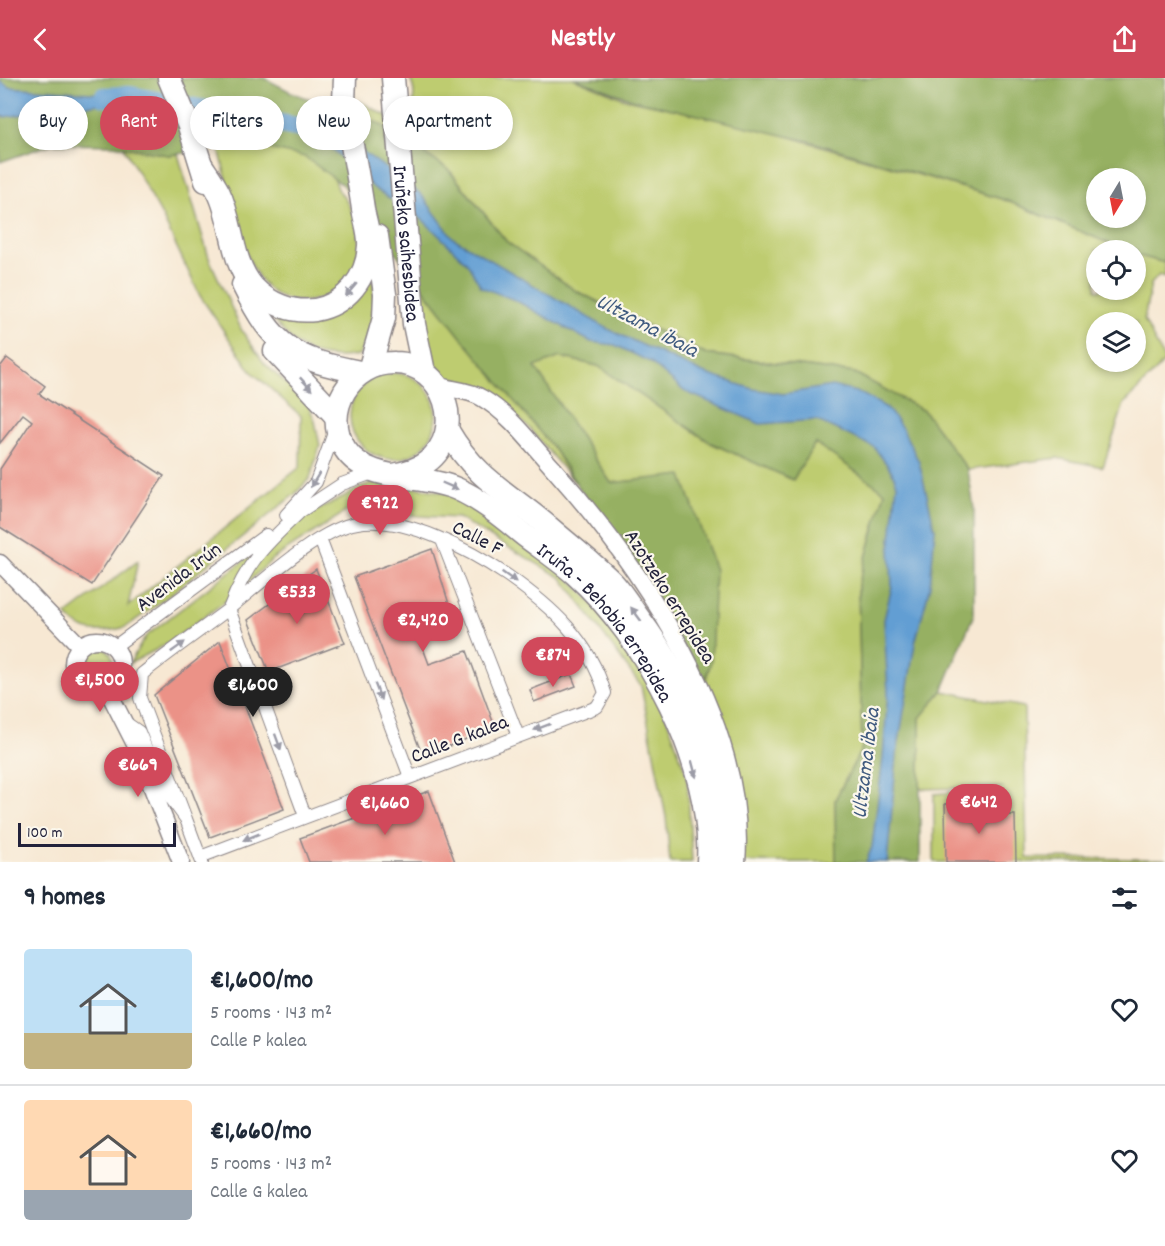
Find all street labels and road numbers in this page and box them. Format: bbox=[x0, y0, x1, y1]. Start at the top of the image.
street label: Iruñeko saihesbidea bbox=[382, 164, 426, 324]
street label: Calle F bbox=[446, 514, 508, 565]
street label: Azotzeko errepidea bbox=[615, 525, 722, 671]
street label: Avenida Irún bbox=[131, 536, 229, 621]
street label: Iruña - Behobia errepidea bbox=[529, 537, 679, 709]
street label: Calle G kalea bbox=[407, 708, 514, 773]

